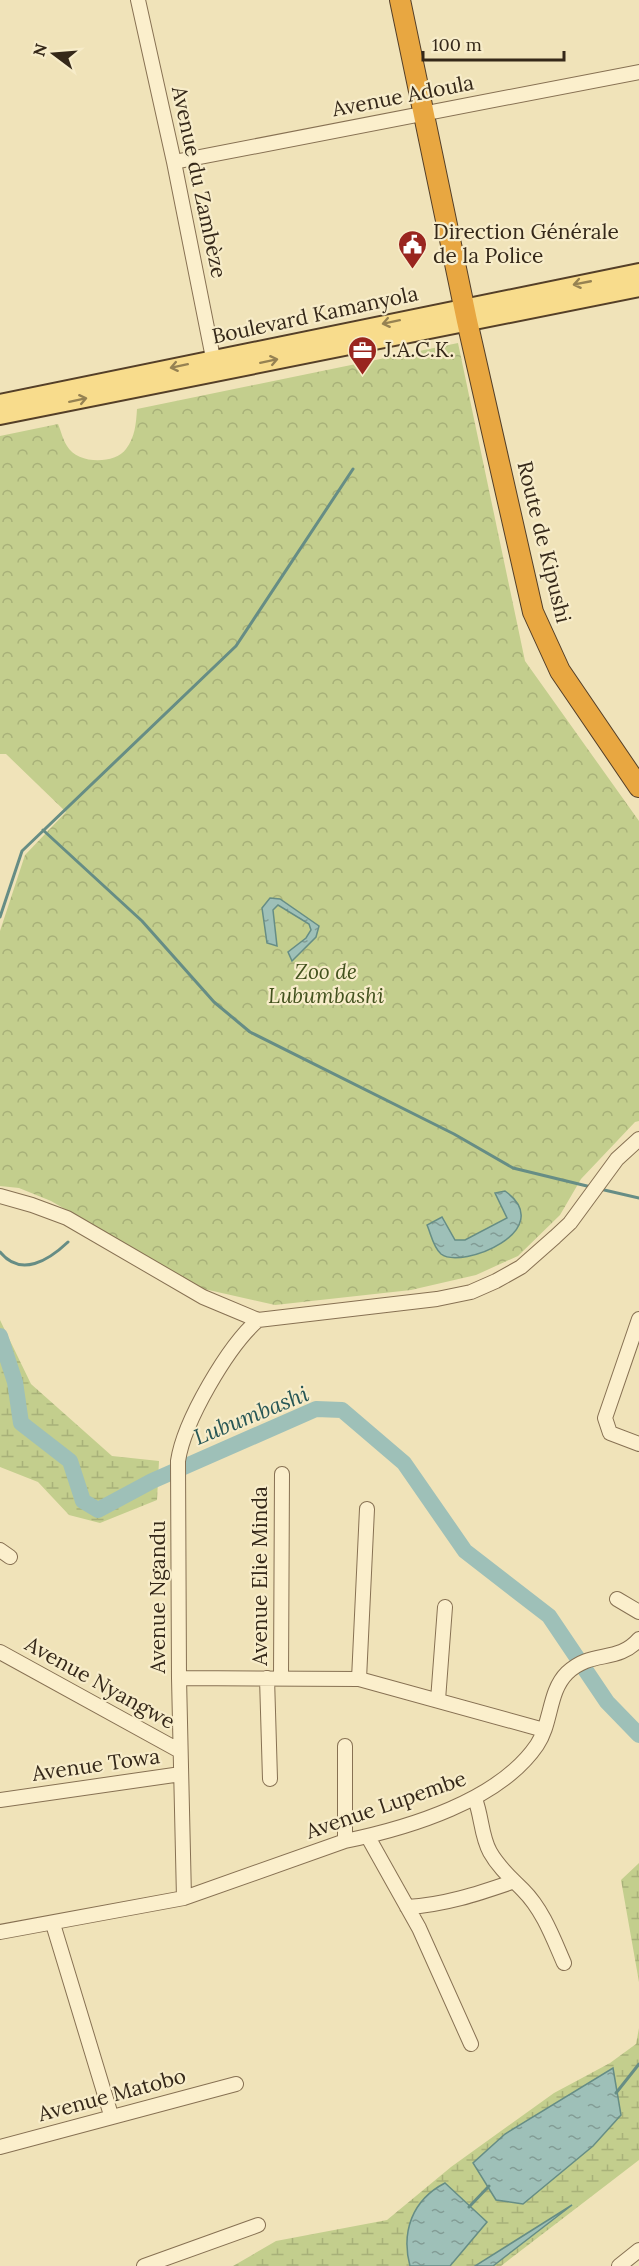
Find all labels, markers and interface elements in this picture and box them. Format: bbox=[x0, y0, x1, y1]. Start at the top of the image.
north arrow bbox=[24, 24, 84, 84]
scale bar bbox=[423, 24, 564, 62]
text: 100 m bbox=[432, 33, 482, 56]
text: N bbox=[28, 41, 51, 59]
street label: Avenue Adoula bbox=[329, 69, 476, 123]
street label: Avenue du Zambèze bbox=[166, 83, 233, 280]
place label: Direction Générale de la Police bbox=[433, 218, 619, 269]
public building icon: Direction Générale de la Police bbox=[396, 228, 428, 270]
one-way arrow bbox=[572, 278, 592, 289]
street label: Boulevard Kamanyola bbox=[209, 279, 421, 350]
one-way arrow bbox=[381, 317, 401, 328]
office icon: J.A.C.K. bbox=[347, 334, 379, 376]
place label: J.A.C.K. bbox=[383, 336, 454, 363]
one-way arrow bbox=[259, 355, 278, 367]
one-way arrow bbox=[170, 361, 189, 372]
one-way arrow bbox=[68, 394, 87, 406]
street label: Route de Kipushi bbox=[511, 458, 578, 626]
park label: Zoo de Lubumbashi bbox=[268, 958, 384, 1009]
water label: Lubumbashi bbox=[189, 1379, 313, 1451]
street label: Avenue Elie Minda bbox=[246, 1486, 273, 1667]
street label: Avenue Ngandu bbox=[144, 1521, 171, 1674]
street label: Avenue Nyangwe bbox=[20, 1630, 180, 1735]
street label: Avenue Towa bbox=[29, 1742, 162, 1787]
street label: Avenue Lupembe bbox=[301, 1764, 470, 1845]
street label: Avenue Matobo bbox=[34, 2062, 189, 2127]

